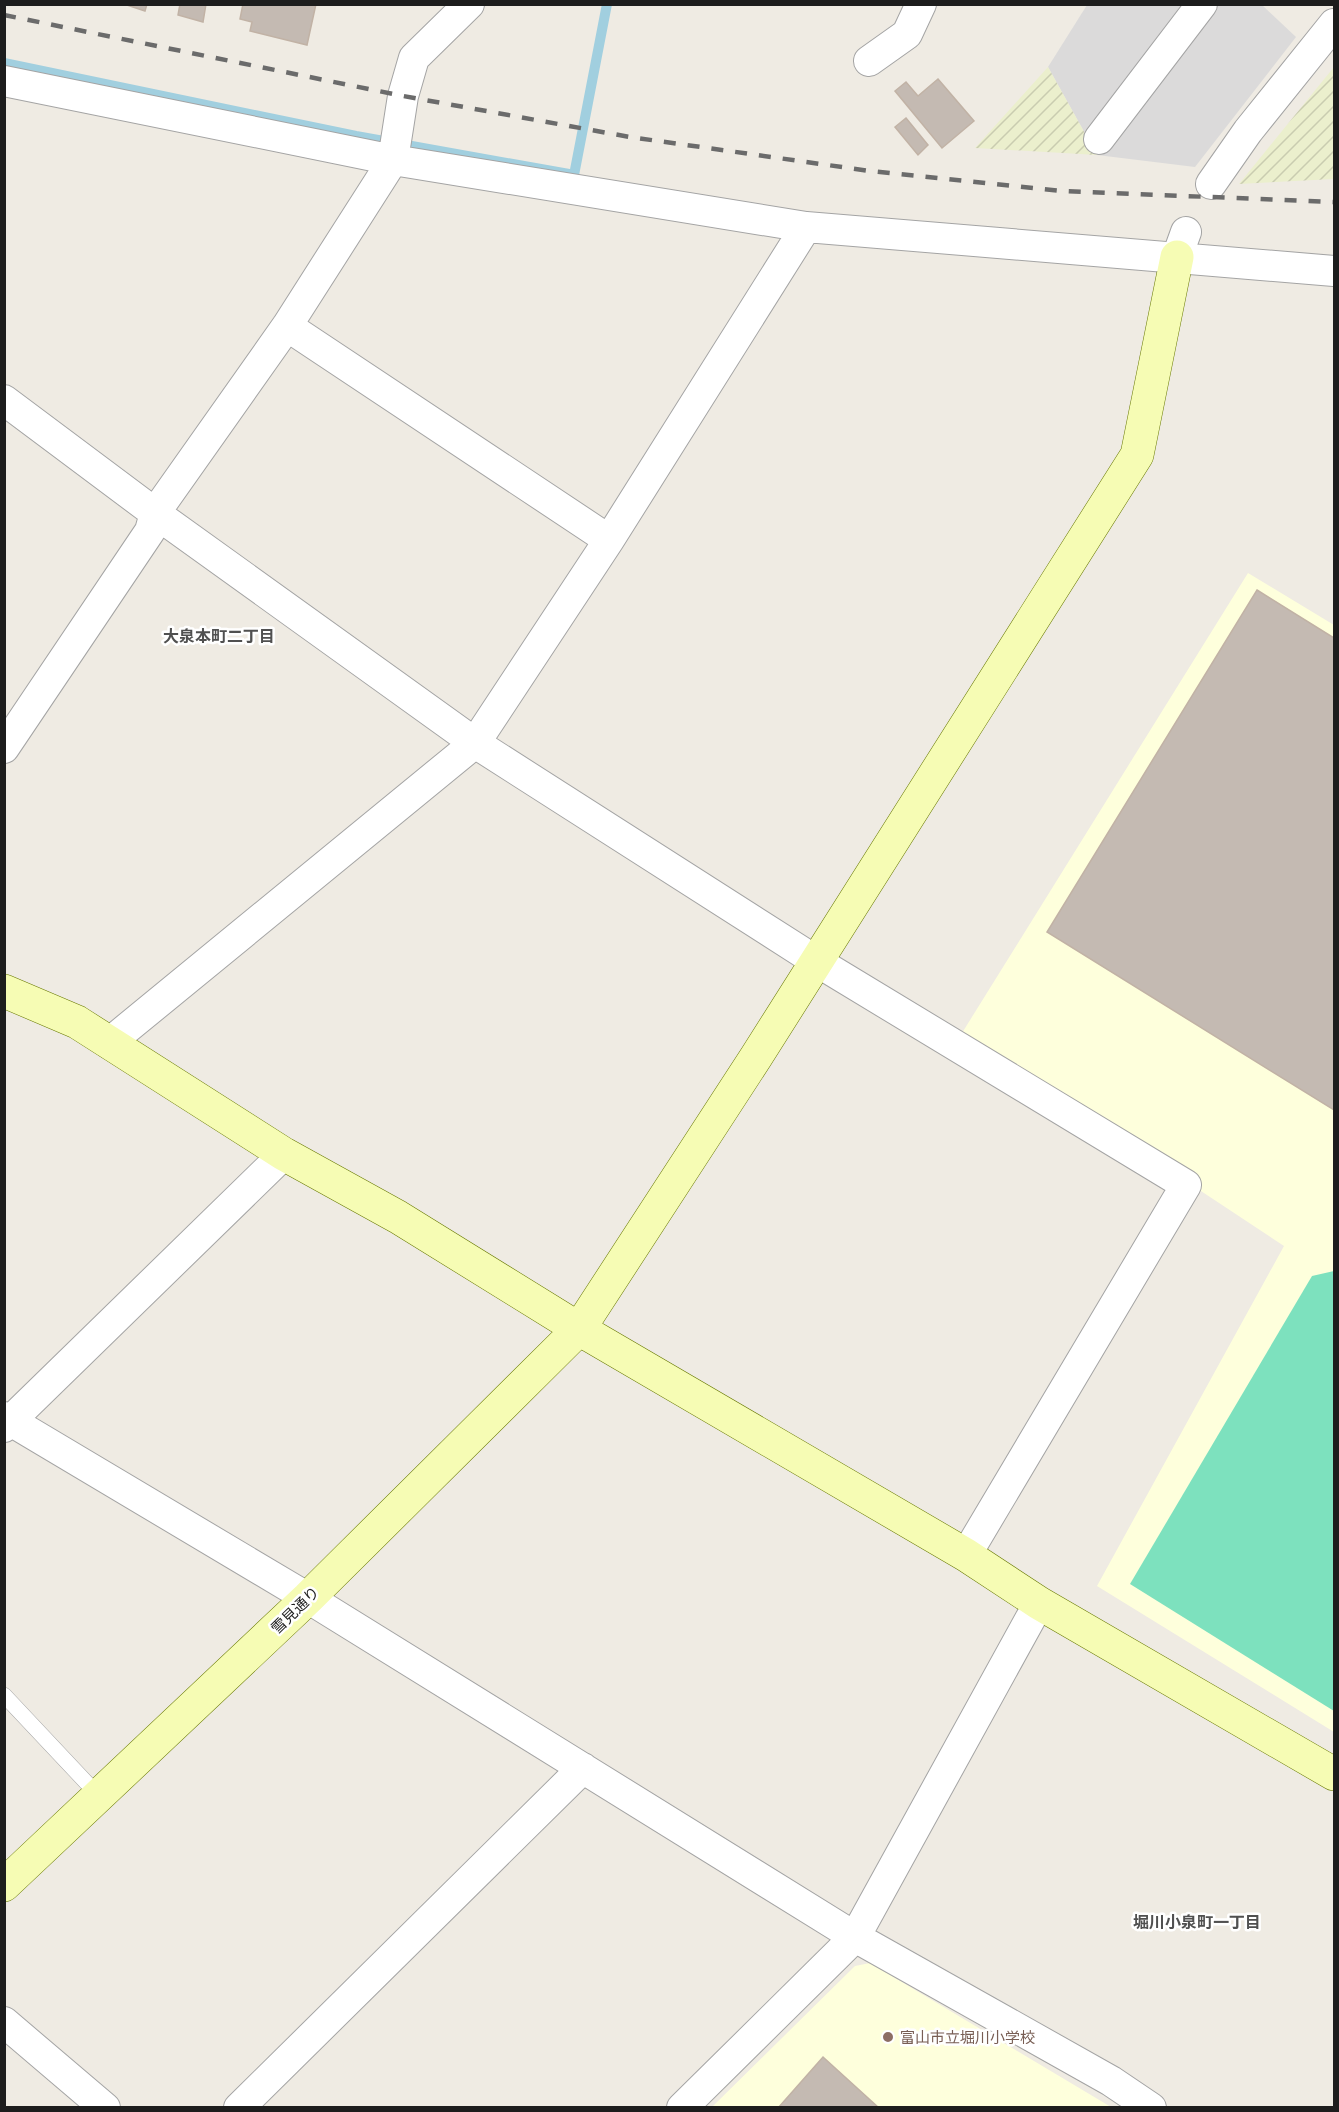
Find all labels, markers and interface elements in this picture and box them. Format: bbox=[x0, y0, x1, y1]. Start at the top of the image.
district label: 大泉本町二丁目 bbox=[163, 626, 275, 646]
street label: 雪見通り bbox=[267, 1582, 323, 1638]
district label: 堀川小泉町一丁目 bbox=[1133, 1912, 1261, 1932]
place label: 富山市立堀川小学校 bbox=[900, 2028, 1035, 2047]
marker: 富山市立堀川小学校 bbox=[881, 2030, 895, 2044]

